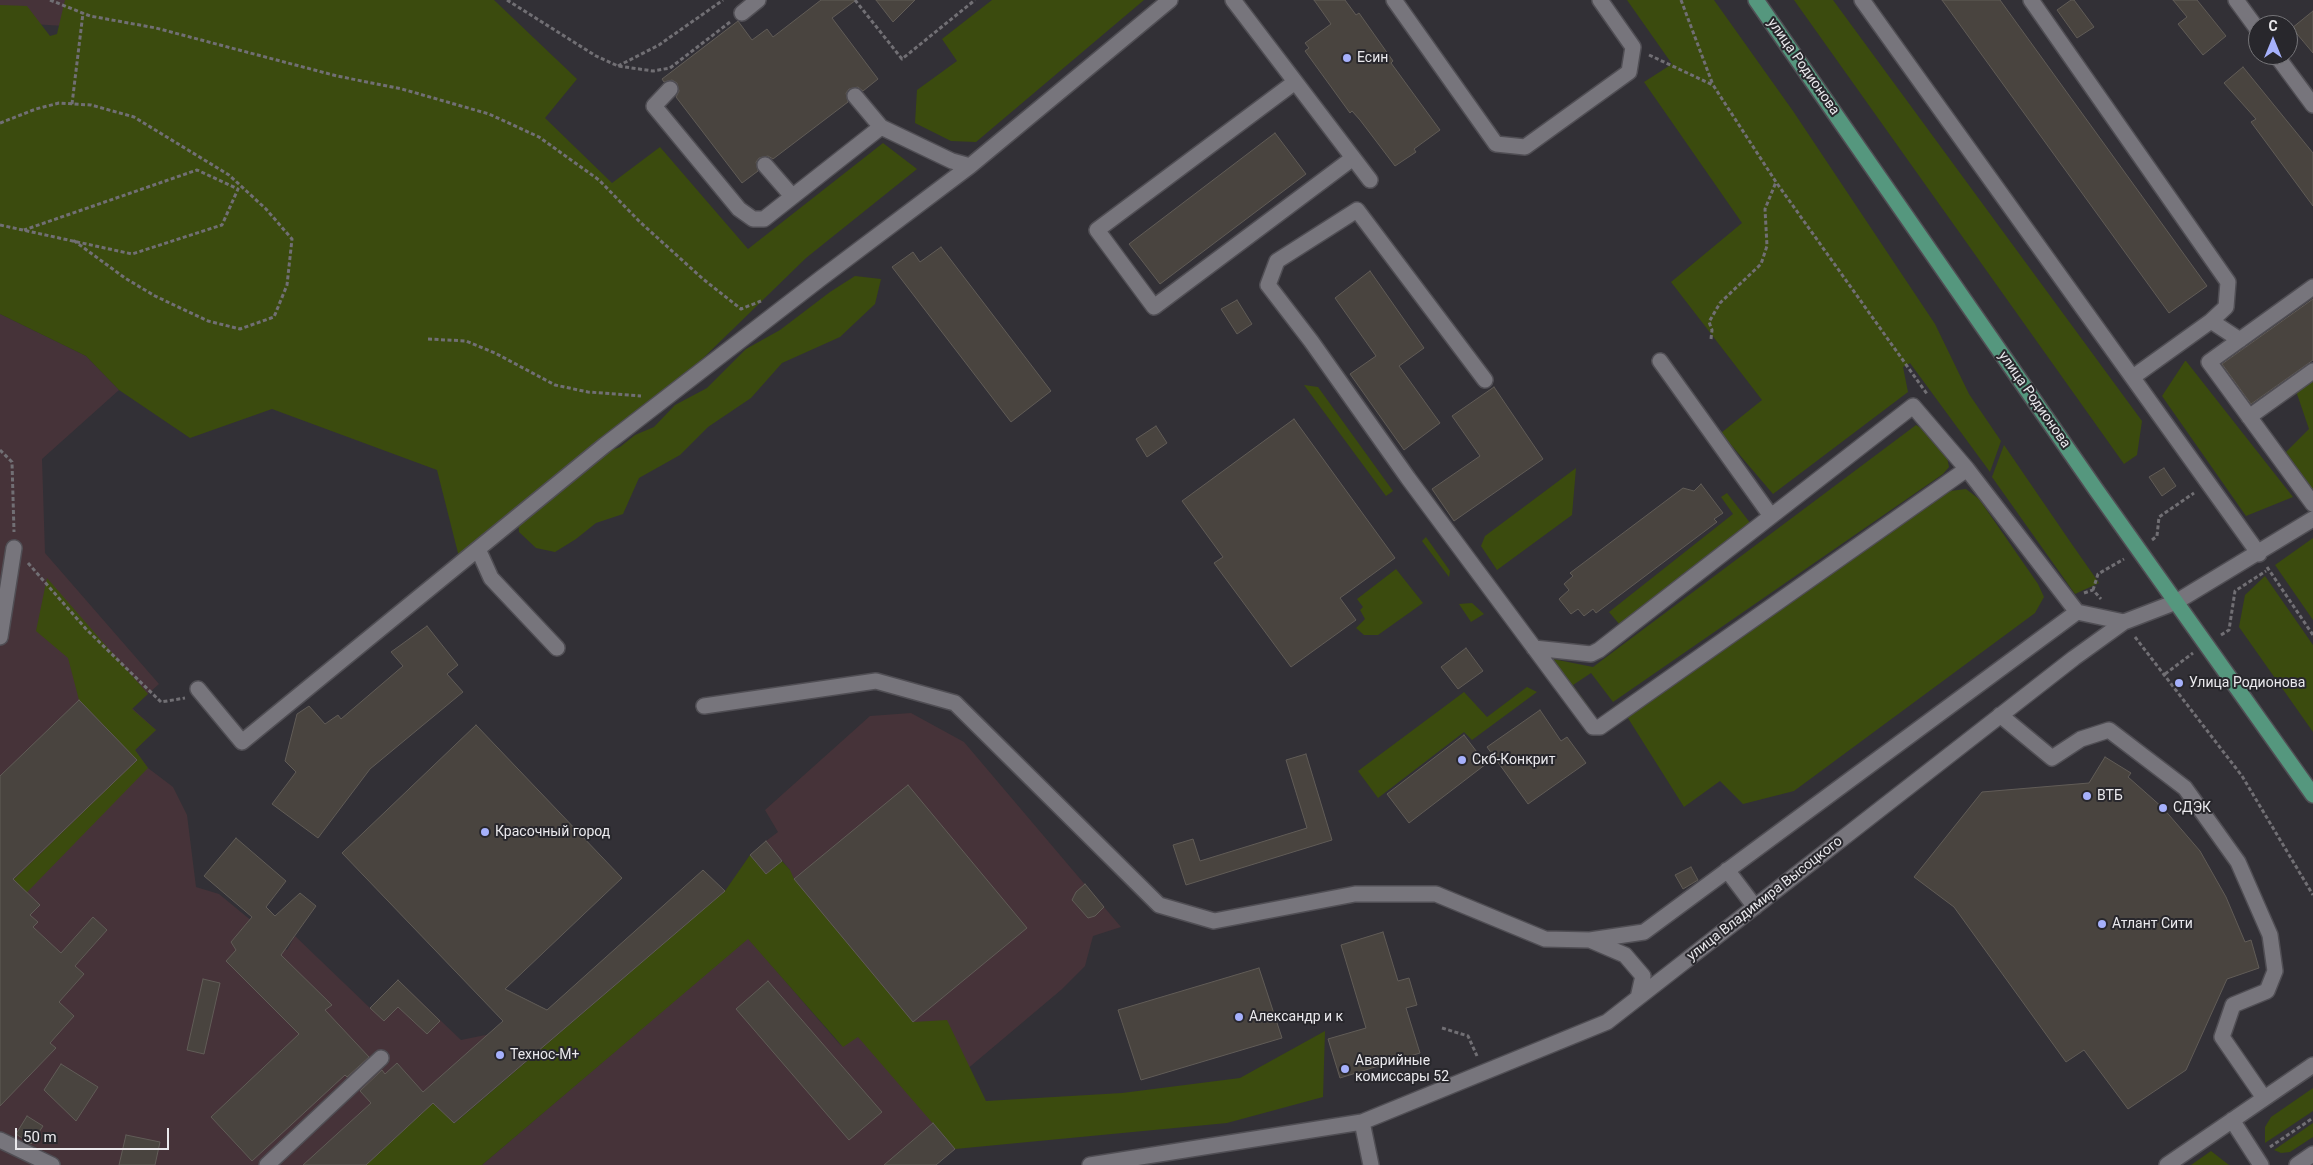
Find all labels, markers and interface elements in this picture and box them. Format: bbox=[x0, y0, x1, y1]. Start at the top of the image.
street label: улица Родионова bbox=[1763, 15, 1843, 119]
north arrow bbox=[2248, 15, 2298, 65]
text: С bbox=[2268, 18, 2278, 34]
place label: Есин bbox=[1357, 50, 1388, 66]
marker: Есин bbox=[1341, 52, 1353, 64]
street label: улица Родионова bbox=[1994, 348, 2074, 452]
place label: Улица Родионова bbox=[2189, 675, 2305, 691]
marker: Улица Родионова bbox=[2173, 677, 2185, 689]
place label: Скб-Конкрит bbox=[1472, 752, 1555, 768]
marker: Скб-Конкрит bbox=[1456, 754, 1468, 766]
place label: ВТБ bbox=[2097, 788, 2123, 804]
marker: ВТБ bbox=[2081, 790, 2093, 802]
place label: СДЭК bbox=[2173, 800, 2211, 816]
marker: СДЭК bbox=[2157, 802, 2169, 814]
place label: Красочный город bbox=[495, 824, 610, 840]
marker: Красочный город bbox=[479, 826, 491, 838]
street label: улица Владимира Высоцкого bbox=[1684, 833, 1846, 965]
place label: Атлант Сити bbox=[2112, 916, 2193, 932]
marker: Атлант Сити bbox=[2096, 918, 2108, 930]
place label: Александр и к bbox=[1249, 1009, 1343, 1025]
marker: Александр и к bbox=[1233, 1011, 1245, 1023]
place label: Технос-М+ bbox=[510, 1047, 579, 1063]
marker: Технос-М+ bbox=[494, 1049, 506, 1061]
place label: Аварийные комиссары 52 bbox=[1355, 1053, 1449, 1086]
marker: Аварийные комиссары 52 bbox=[1339, 1063, 1351, 1075]
scale bar bbox=[18, 1118, 171, 1150]
text: 50 m bbox=[23, 1128, 57, 1146]

